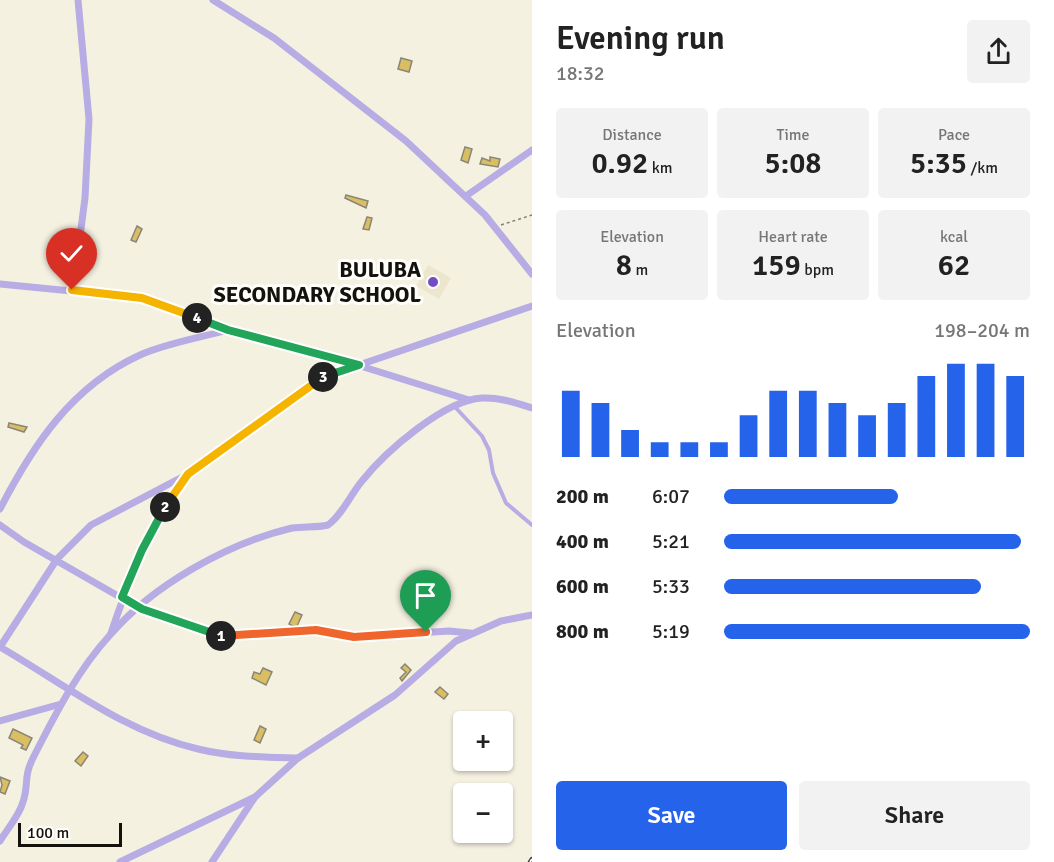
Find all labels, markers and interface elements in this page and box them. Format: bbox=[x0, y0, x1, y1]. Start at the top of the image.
text: Evening run bbox=[556, 18, 725, 59]
button: share bbox=[967, 20, 1030, 83]
text: 18:32 bbox=[556, 61, 605, 86]
text: Distance bbox=[602, 125, 662, 145]
text: Time bbox=[777, 125, 809, 145]
text: Pace bbox=[938, 125, 970, 145]
text: 0.92 bbox=[591, 145, 648, 182]
text: 5:08 bbox=[764, 145, 822, 182]
text: 5:35 bbox=[910, 145, 967, 182]
text: km bbox=[648, 158, 673, 178]
text: /km bbox=[967, 158, 998, 178]
text: Elevation bbox=[600, 227, 664, 247]
text: Heart rate bbox=[758, 227, 828, 247]
text: kcal bbox=[940, 227, 968, 247]
pin bbox=[46, 228, 97, 290]
icon: check bbox=[55, 237, 88, 270]
text: 8 bbox=[616, 247, 632, 284]
text: 159 bbox=[752, 247, 801, 284]
text: 62 bbox=[938, 247, 970, 284]
place label: BULUBA SECONDARY SCHOOL bbox=[213, 256, 422, 308]
text: m bbox=[632, 260, 648, 280]
text: bpm bbox=[801, 260, 834, 280]
marker: BULUBA SECONDARY SCHOOL bbox=[426, 275, 440, 289]
pin: 4 bbox=[182, 303, 212, 333]
text: 4 bbox=[193, 308, 201, 328]
text: Elevation bbox=[556, 318, 636, 343]
text: 198–204 m bbox=[934, 318, 1030, 343]
pin: 3 bbox=[308, 362, 338, 392]
text: 3 bbox=[319, 367, 327, 387]
text: 200 m bbox=[556, 484, 609, 509]
text: 6:07 bbox=[652, 484, 690, 509]
pin: 2 bbox=[150, 492, 180, 522]
text: 2 bbox=[161, 497, 169, 517]
text: 400 m bbox=[556, 529, 609, 554]
text: 5:21 bbox=[652, 529, 690, 554]
pin bbox=[400, 570, 451, 632]
text: 600 m bbox=[556, 574, 609, 599]
text: 5:33 bbox=[652, 574, 690, 599]
icon: arrive bbox=[409, 579, 442, 612]
text: 800 m bbox=[556, 619, 609, 644]
text: 5:19 bbox=[652, 619, 690, 644]
pin: 1 bbox=[206, 621, 236, 651]
text: 1 bbox=[217, 626, 225, 646]
map controls bbox=[453, 711, 513, 843]
button: + bbox=[453, 711, 513, 771]
button: Save bbox=[556, 781, 787, 850]
button: Share bbox=[799, 781, 1030, 850]
button: − bbox=[453, 783, 513, 843]
scale bar bbox=[18, 820, 122, 848]
text: 100 m bbox=[27, 823, 69, 843]

